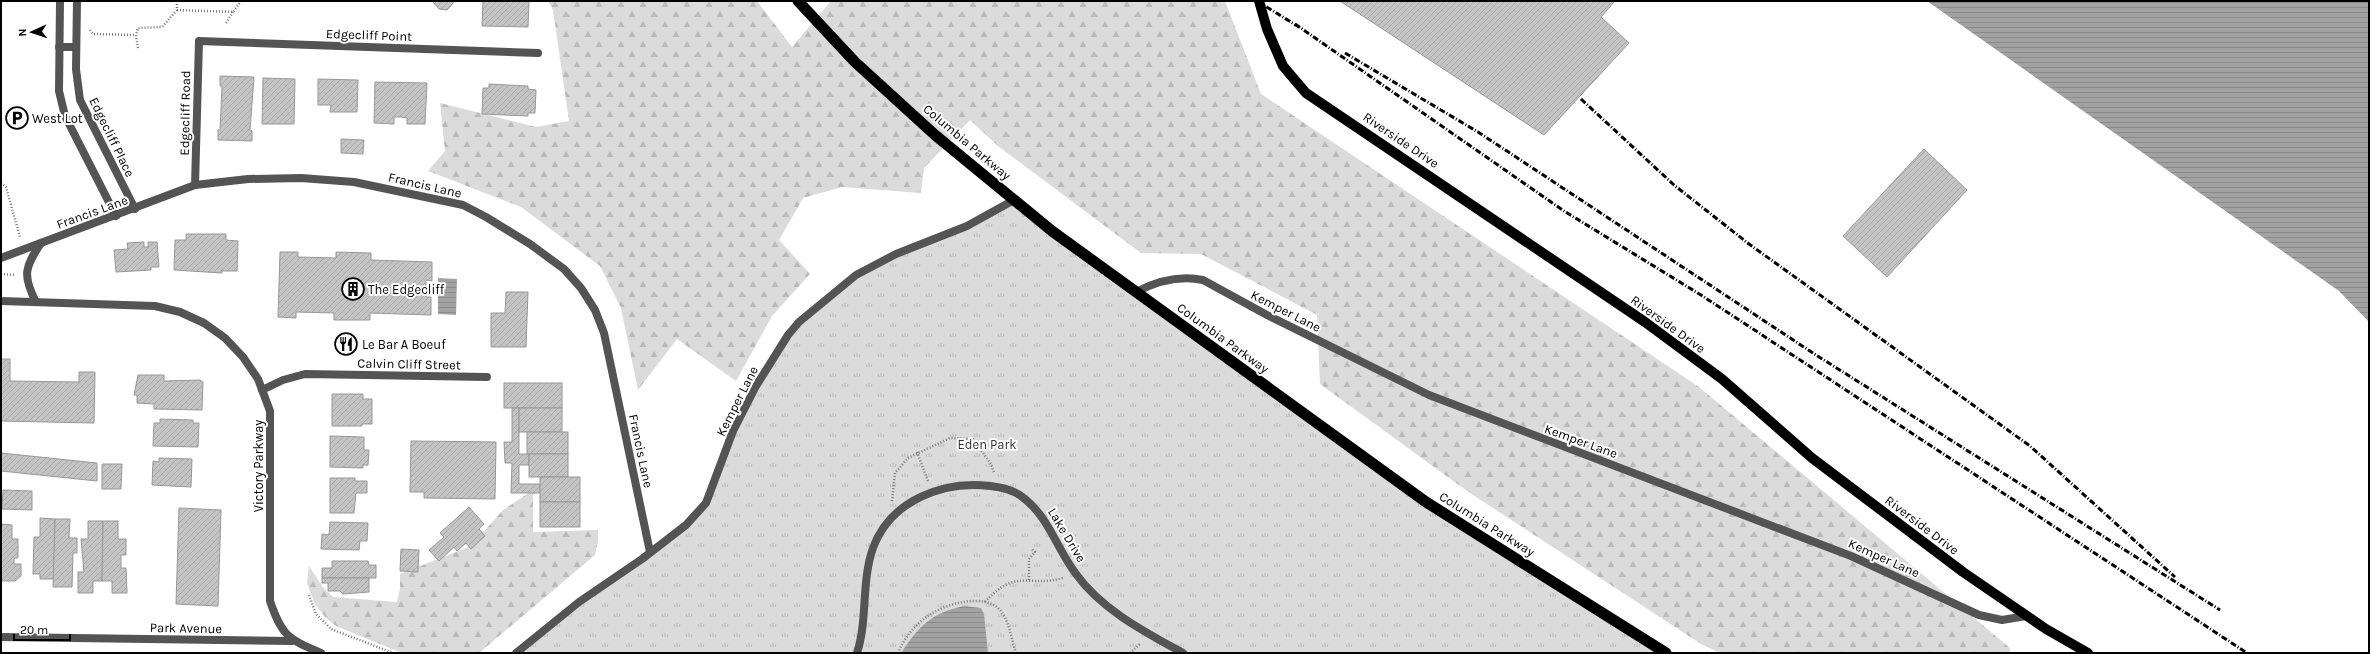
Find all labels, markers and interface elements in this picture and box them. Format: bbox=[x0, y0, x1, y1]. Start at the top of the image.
north arrow bbox=[12, 12, 52, 52]
street label: Edgecliff Point bbox=[326, 26, 412, 44]
text: N bbox=[16, 28, 29, 37]
street label: Edgecliff Road bbox=[177, 70, 193, 156]
street label: Edgecliff Place bbox=[86, 95, 138, 179]
street label: Columbia Parkway bbox=[920, 101, 1014, 183]
parking icon: West Lot bbox=[4, 105, 30, 131]
street label: Riverside Drive bbox=[1360, 109, 1442, 171]
place label: West Lot bbox=[32, 111, 83, 126]
street label: Francis Lane bbox=[387, 169, 463, 201]
street label: Francis Lane bbox=[54, 192, 130, 232]
building icon: The Edgecliff bbox=[340, 276, 366, 302]
place label: The Edgecliff bbox=[368, 282, 445, 297]
street label: Kemper Lane bbox=[1248, 287, 1324, 335]
street label: Riverside Drive bbox=[1628, 292, 1708, 356]
street label: Columbia Parkway bbox=[1174, 300, 1272, 376]
restaurant icon: Le Bar A Boeuf bbox=[333, 331, 359, 357]
place label: Le Bar A Boeuf bbox=[362, 337, 446, 352]
street label: Calvin Cliff Street bbox=[357, 356, 461, 372]
street label: Kemper Lane bbox=[713, 363, 761, 439]
street label: Francis Lane bbox=[626, 413, 656, 489]
street label: Victory Parkway bbox=[251, 420, 266, 512]
street label: Kemper Lane bbox=[1542, 421, 1620, 461]
park label: Eden Park bbox=[958, 437, 1017, 452]
street label: Columbia Parkway bbox=[1437, 489, 1537, 559]
street label: Riverside Drive bbox=[1882, 492, 1962, 558]
street label: Lake Drive bbox=[1045, 505, 1089, 565]
street label: Kemper Lane bbox=[1846, 536, 1922, 581]
scale bar bbox=[14, 616, 70, 642]
street label: Park Avenue bbox=[150, 620, 223, 636]
text: 20 m bbox=[20, 623, 48, 637]

